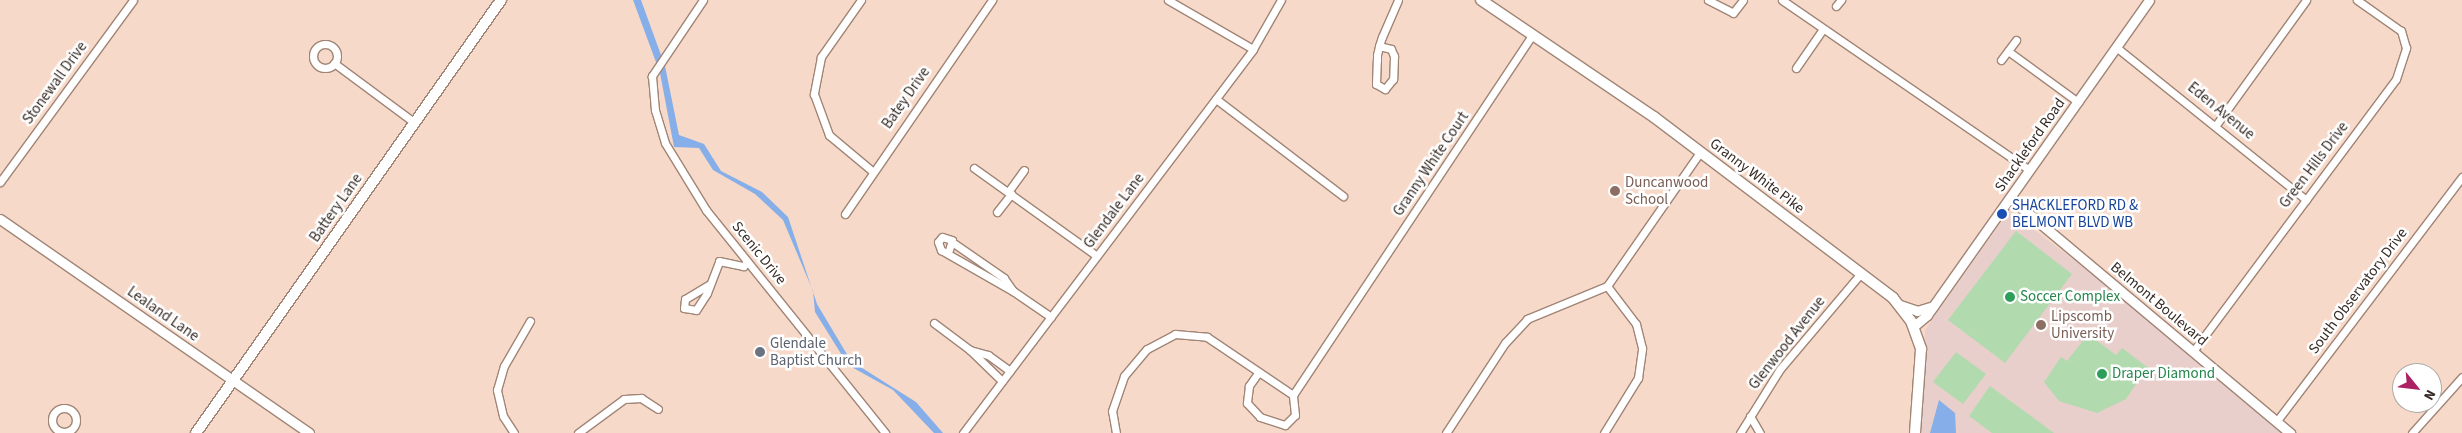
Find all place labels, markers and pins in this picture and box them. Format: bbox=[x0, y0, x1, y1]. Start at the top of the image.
place label: Duncanwood School bbox=[1625, 173, 1708, 208]
marker: Duncanwood School bbox=[1609, 185, 1621, 197]
place label: SHACKLEFORD RD & BELMONT BLVD WB bbox=[2012, 196, 2138, 231]
marker: SHACKLEFORD RD & BELMONT BLVD WB bbox=[1996, 208, 2008, 220]
place label: Soccer Complex bbox=[2020, 288, 2120, 306]
marker: Soccer Complex bbox=[2004, 291, 2016, 303]
place label: Lipscomb University bbox=[2051, 307, 2114, 342]
marker: Lipscomb University bbox=[2035, 319, 2047, 331]
place label: Glendale Baptist Church bbox=[770, 334, 862, 369]
marker: Glendale Baptist Church bbox=[754, 346, 766, 358]
place label: Draper Diamond bbox=[2112, 365, 2215, 383]
marker: Draper Diamond bbox=[2096, 368, 2108, 380]

